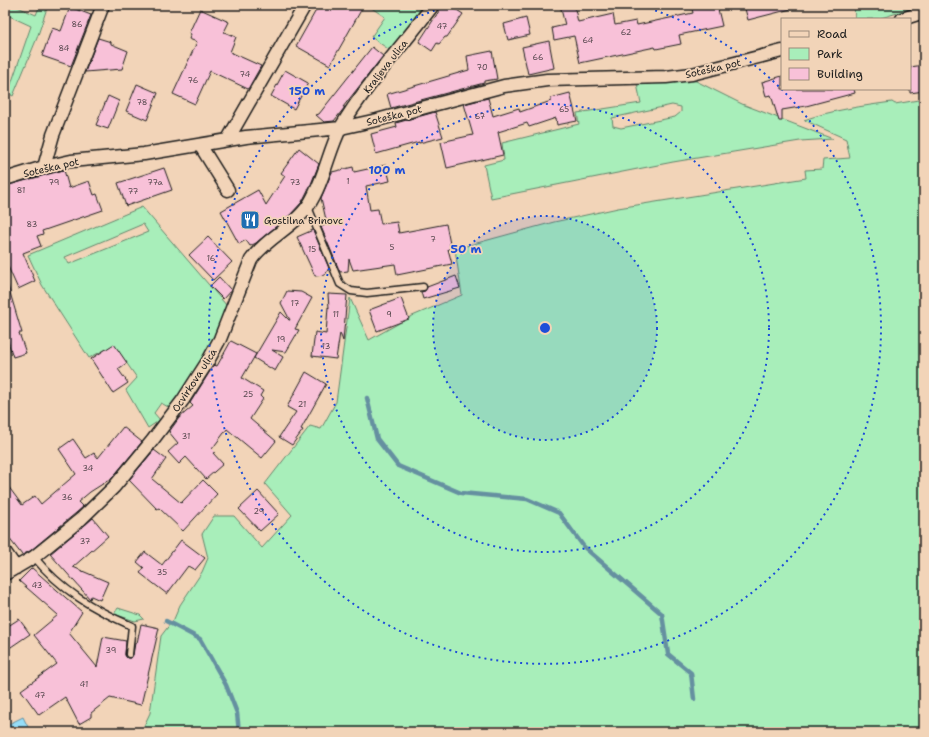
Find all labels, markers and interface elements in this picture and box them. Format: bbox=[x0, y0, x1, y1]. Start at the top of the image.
legend bbox=[781, 18, 911, 90]
house number: 86 bbox=[72, 19, 83, 30]
house number: 47 bbox=[437, 21, 448, 32]
text: Road bbox=[817, 26, 848, 42]
house number: 62 bbox=[621, 27, 632, 38]
house number: 64 bbox=[583, 35, 594, 46]
street label: Kraljeva ulica bbox=[360, 36, 411, 96]
house number: 84 bbox=[59, 43, 70, 54]
text: Park bbox=[817, 46, 843, 62]
house number: 66 bbox=[533, 52, 544, 63]
street label: Soteška pot bbox=[684, 56, 742, 81]
house number: 70 bbox=[476, 62, 488, 73]
text: Building bbox=[817, 66, 863, 82]
house number: 74 bbox=[240, 69, 251, 80]
house number: 76 bbox=[188, 75, 199, 86]
text: 150 m bbox=[289, 83, 325, 99]
house number: 78 bbox=[137, 97, 147, 108]
street label: Soteška pot bbox=[365, 102, 423, 129]
house number: 65 bbox=[559, 104, 569, 115]
house number: 67 bbox=[475, 111, 486, 122]
street label: Soteška pot bbox=[22, 155, 80, 180]
text: 100 m bbox=[369, 162, 406, 178]
house number: 1 bbox=[346, 176, 350, 187]
house number: 79 bbox=[49, 177, 59, 188]
house number: 77a bbox=[147, 177, 163, 188]
house number: 73 bbox=[290, 177, 300, 188]
house number: 81 bbox=[17, 185, 25, 196]
house number: 77 bbox=[128, 186, 139, 197]
restaurant icon: Gostilna Brinovc bbox=[239, 209, 261, 231]
place label: Gostilna Brinovc bbox=[264, 214, 343, 227]
house number: 83 bbox=[27, 219, 37, 230]
house number: 7 bbox=[430, 234, 436, 245]
text: 50 m bbox=[451, 241, 482, 257]
house number: 5 bbox=[390, 242, 395, 253]
house number: 15 bbox=[308, 244, 316, 255]
house number: 16 bbox=[207, 253, 216, 264]
house number: 17 bbox=[291, 298, 300, 309]
house number: 11 bbox=[333, 309, 339, 320]
house number: 9 bbox=[386, 309, 392, 320]
centre of rings bbox=[538, 321, 552, 335]
house number: 19 bbox=[277, 334, 285, 345]
house number: 13 bbox=[322, 341, 330, 352]
street label: Ocvirkova ulica bbox=[169, 345, 220, 414]
house number: 25 bbox=[243, 389, 253, 400]
house number: 21 bbox=[298, 399, 306, 410]
house number: 31 bbox=[182, 431, 190, 442]
house number: 34 bbox=[83, 463, 94, 474]
house number: 36 bbox=[62, 492, 73, 503]
house number: 29 bbox=[254, 506, 264, 517]
house number: 37 bbox=[80, 536, 91, 547]
house number: 35 bbox=[157, 567, 167, 578]
house number: 43 bbox=[32, 580, 42, 591]
house number: 39 bbox=[106, 645, 116, 656]
house number: 41 bbox=[80, 679, 88, 690]
house number: 47 bbox=[35, 690, 46, 701]

